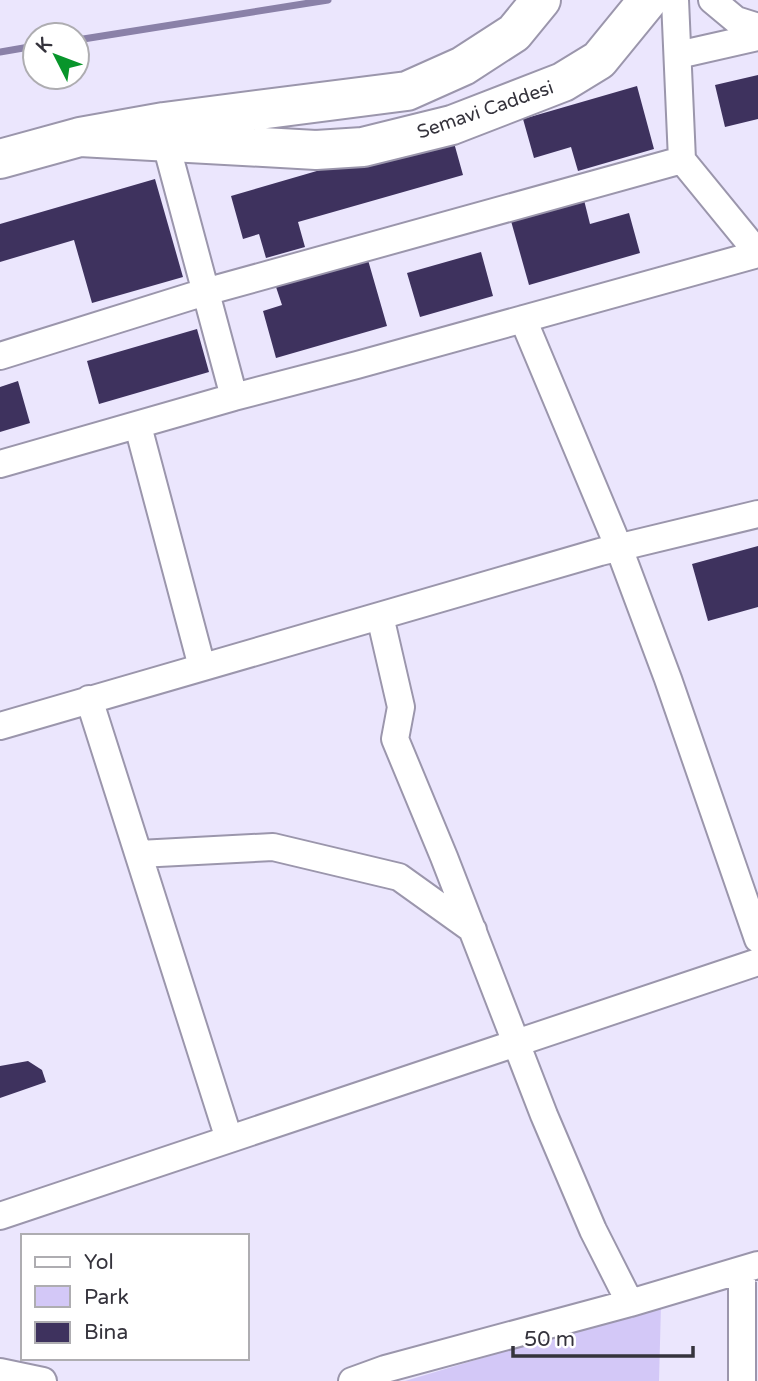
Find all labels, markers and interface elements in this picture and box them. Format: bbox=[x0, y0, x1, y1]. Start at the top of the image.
north arrow bbox=[21, 21, 91, 91]
text: K bbox=[32, 33, 57, 57]
street label: Semavi Caddesi bbox=[414, 76, 556, 144]
legend bbox=[21, 1234, 248, 1360]
text: Yol bbox=[84, 1250, 114, 1275]
text: Park bbox=[84, 1285, 129, 1310]
scale bar bbox=[513, 1314, 693, 1358]
text: Bina bbox=[84, 1320, 128, 1345]
text: 50 m bbox=[524, 1327, 575, 1352]

